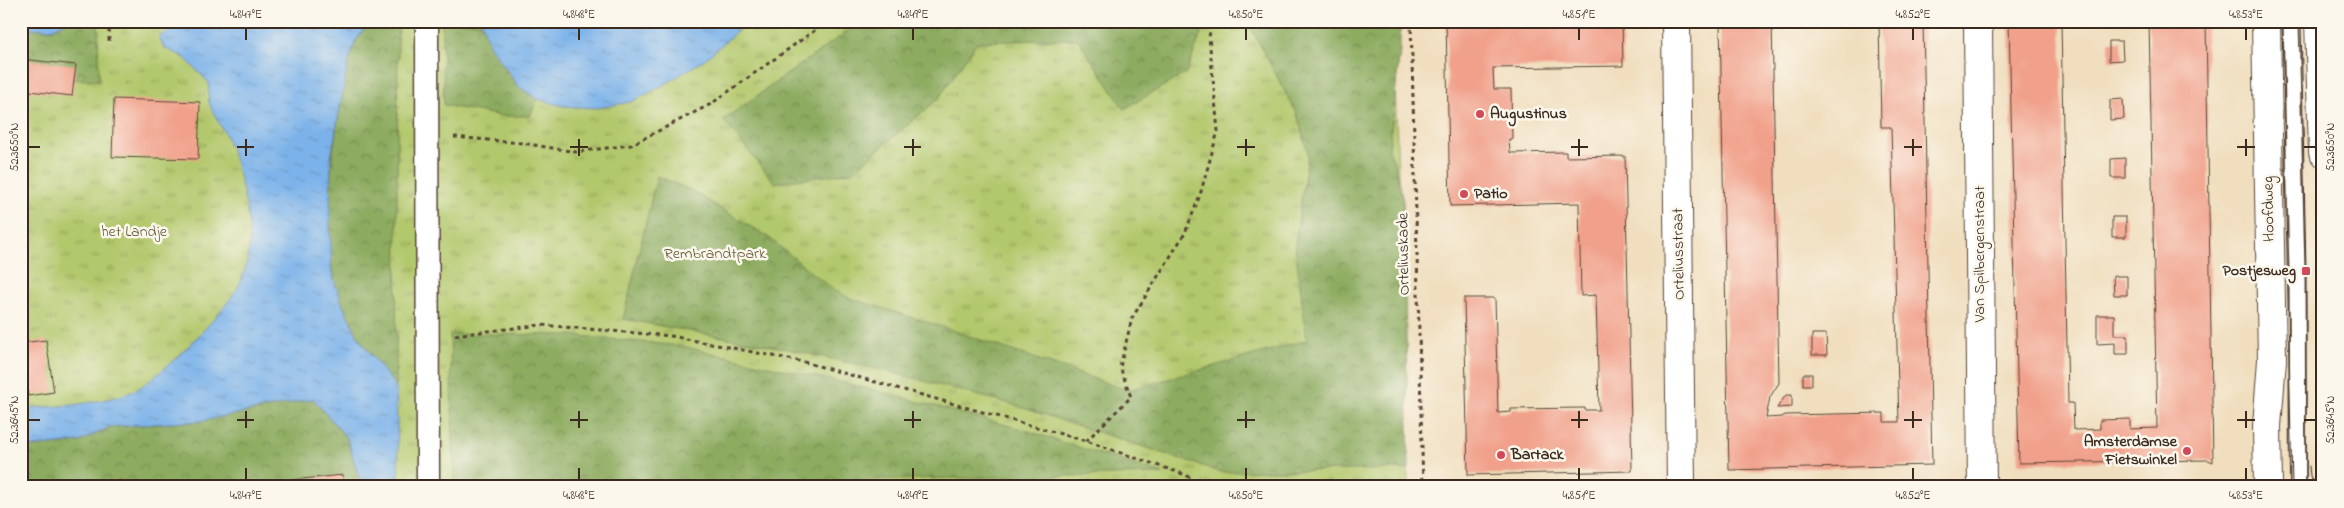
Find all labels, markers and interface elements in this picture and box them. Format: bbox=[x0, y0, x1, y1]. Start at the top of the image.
text: 4.847°E bbox=[230, 6, 262, 24]
text: 4.848°E bbox=[563, 6, 595, 24]
text: 4.849°E bbox=[898, 6, 928, 24]
text: 4.850°E bbox=[1229, 6, 1263, 24]
text: 4.851°E bbox=[1562, 6, 1596, 24]
text: 4.852°E bbox=[1895, 6, 1931, 24]
text: 4.853°E bbox=[2229, 6, 2263, 24]
place label: Augustinus bbox=[1490, 102, 1567, 127]
marker: Augustinus bbox=[1474, 108, 1486, 120]
text: 52.3650°N bbox=[6, 123, 24, 171]
text: 52.3650°N bbox=[2322, 123, 2340, 171]
street label: Hoofdweg bbox=[2256, 176, 2282, 242]
place label: Patio bbox=[1474, 182, 1508, 206]
street label: Van Spilbergenstraat bbox=[1968, 185, 1992, 323]
marker: Patio bbox=[1458, 188, 1470, 200]
street label: Orteliusstraat bbox=[1666, 207, 1692, 300]
street label: Orteliuskade bbox=[1391, 212, 1417, 296]
park label: het Landje bbox=[101, 220, 168, 244]
park label: Rembrandtpark bbox=[664, 242, 767, 266]
place label: Postjesweg bbox=[2222, 259, 2296, 284]
marker: Postjesweg bbox=[2300, 265, 2312, 277]
text: 52.3645°N bbox=[6, 396, 24, 444]
text: 52.3645°N bbox=[2322, 396, 2340, 444]
place label: Amsterdamse Fietswinkel bbox=[2084, 430, 2178, 472]
place label: Bartack bbox=[1510, 443, 1564, 467]
marker: Amsterdamse Fietswinkel bbox=[2181, 445, 2193, 457]
marker: Bartack bbox=[1495, 449, 1507, 461]
text: 4.847°E bbox=[230, 487, 262, 505]
text: 4.848°E bbox=[563, 487, 595, 505]
text: 4.849°E bbox=[898, 487, 928, 505]
text: 4.850°E bbox=[1229, 487, 1263, 505]
text: 4.851°E bbox=[1562, 487, 1596, 505]
text: 4.852°E bbox=[1895, 487, 1931, 505]
text: 4.853°E bbox=[2229, 487, 2263, 505]

